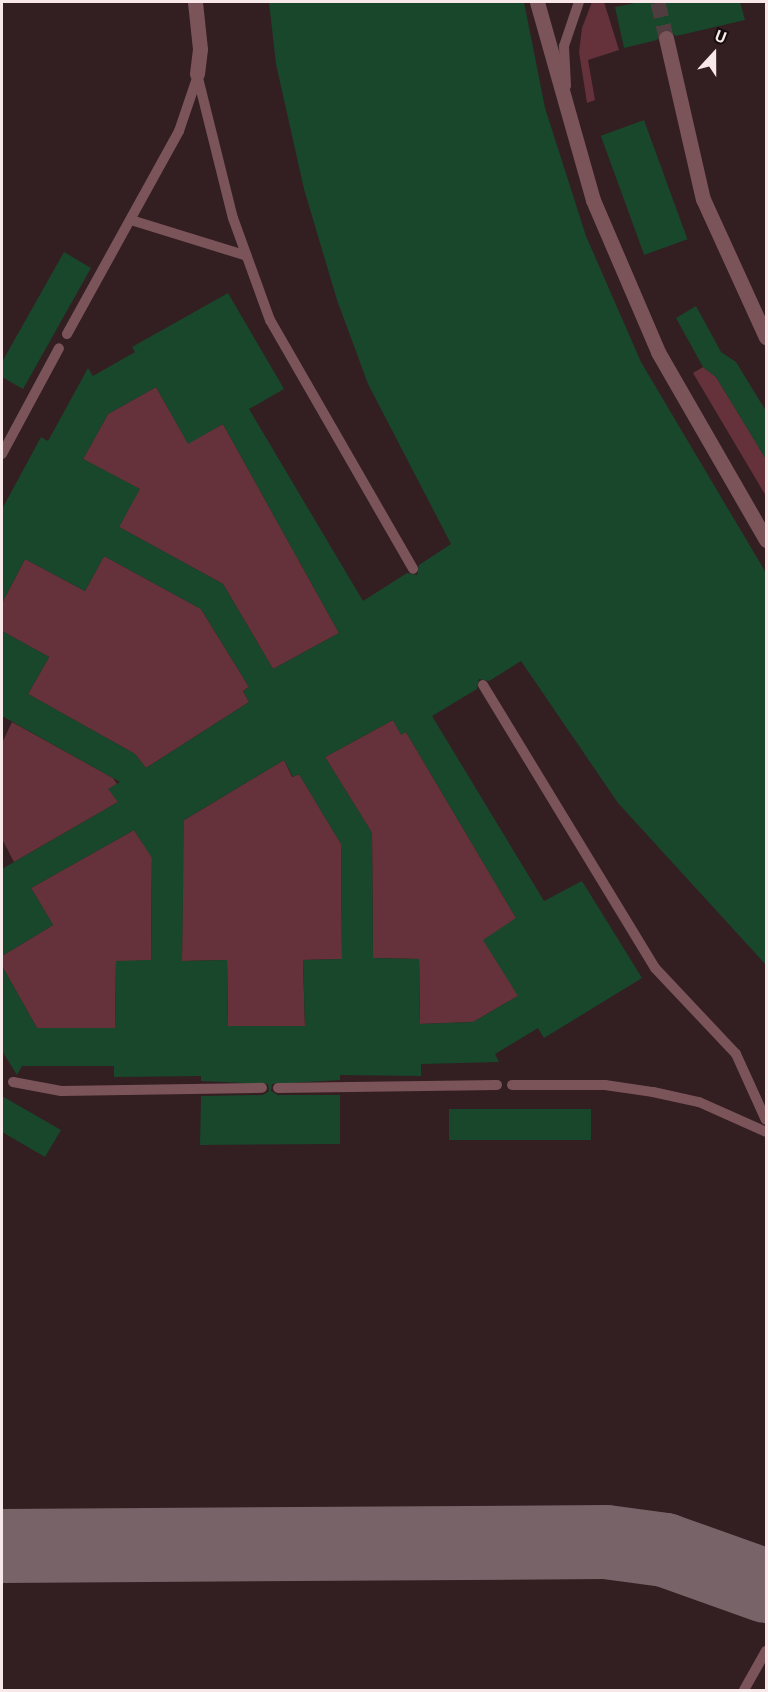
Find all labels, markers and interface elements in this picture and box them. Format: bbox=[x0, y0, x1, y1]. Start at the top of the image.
north arrow bbox=[684, 24, 744, 84]
text: U bbox=[712, 26, 729, 47]

